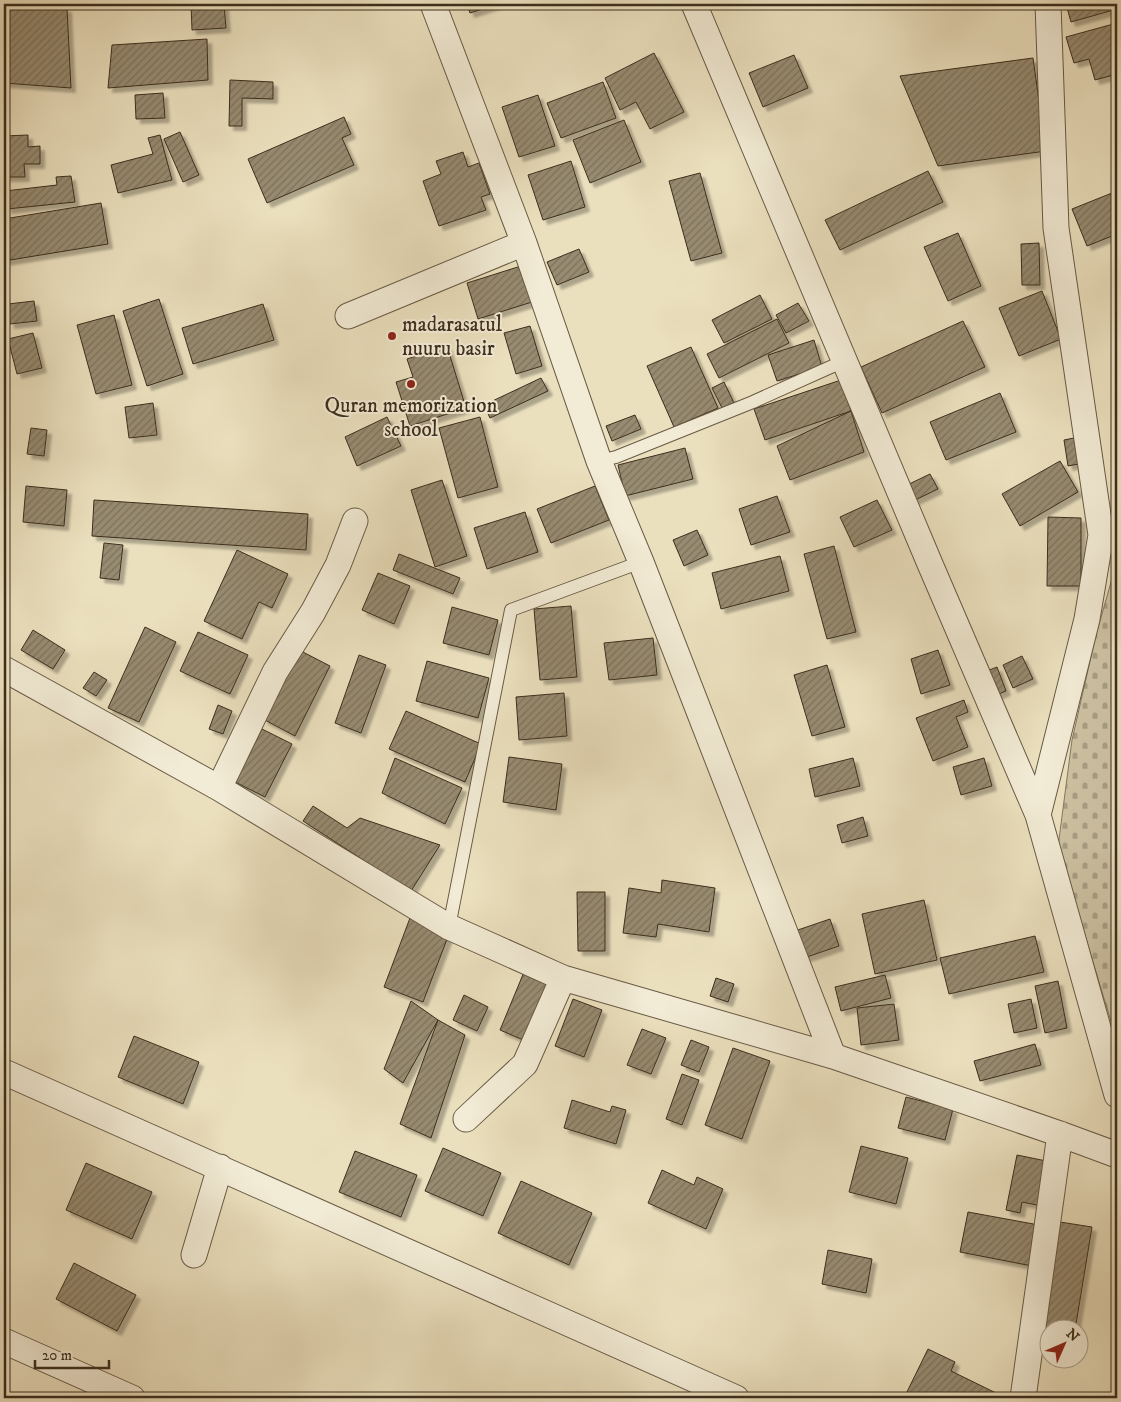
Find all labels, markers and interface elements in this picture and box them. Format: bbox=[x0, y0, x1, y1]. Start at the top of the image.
place label: madarasatul nuuru basir bbox=[402, 312, 503, 362]
marker: madarasatul nuuru basir bbox=[386, 330, 398, 342]
marker: Quran memorization school bbox=[405, 378, 417, 390]
place label: Quran memorization school bbox=[325, 393, 497, 443]
north arrow bbox=[1038, 1320, 1088, 1370]
text: N bbox=[1062, 1325, 1083, 1346]
scale bar bbox=[35, 1337, 109, 1369]
text: 20 m bbox=[42, 1346, 72, 1365]

